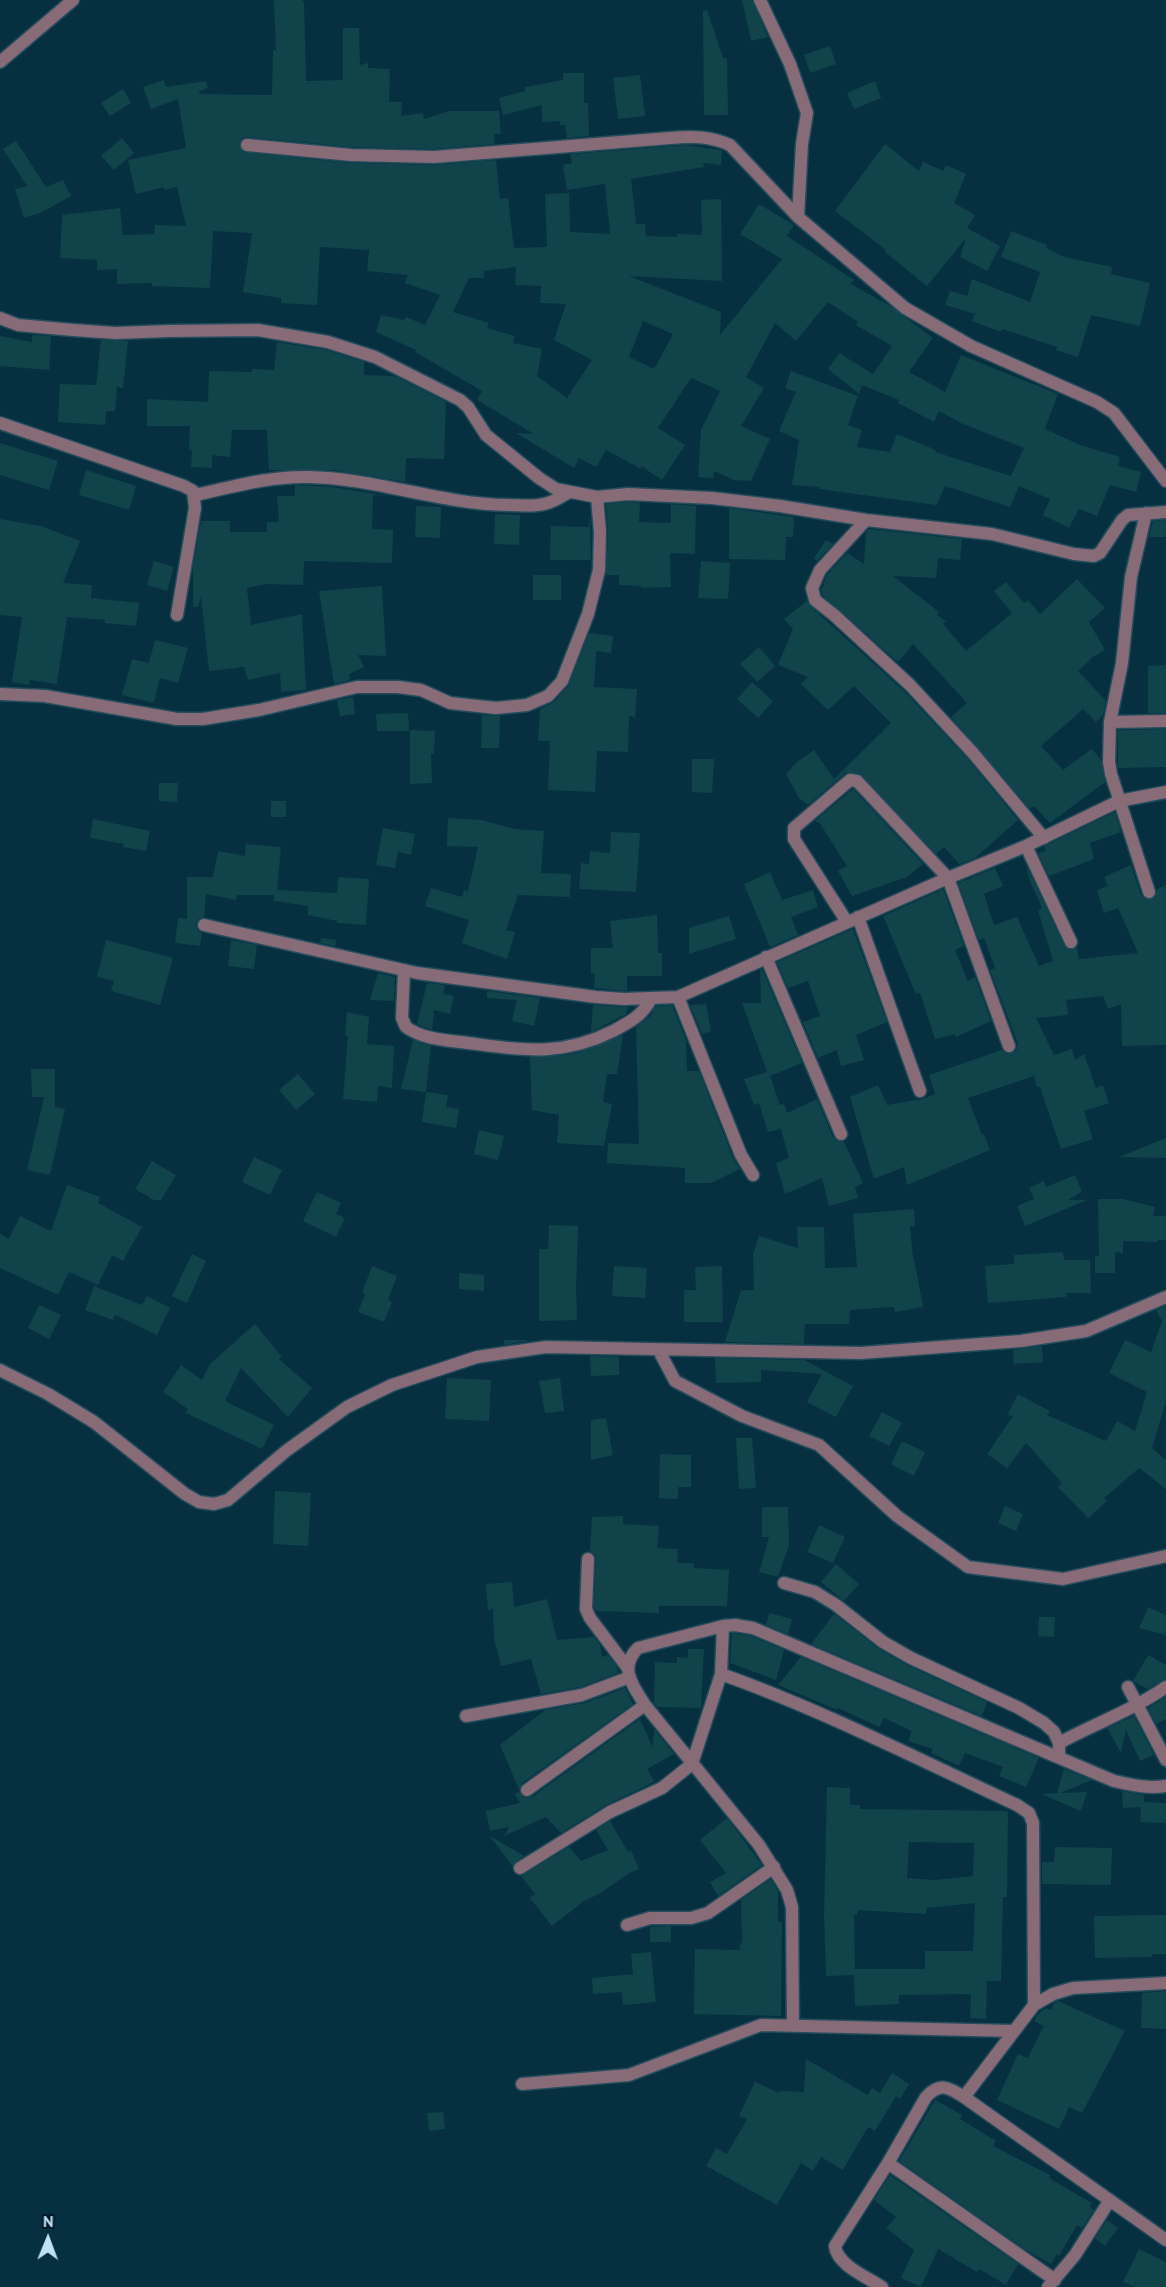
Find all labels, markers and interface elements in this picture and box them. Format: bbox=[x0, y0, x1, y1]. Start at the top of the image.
north arrow bbox=[18, 2209, 78, 2269]
text: N bbox=[43, 2211, 54, 2231]

